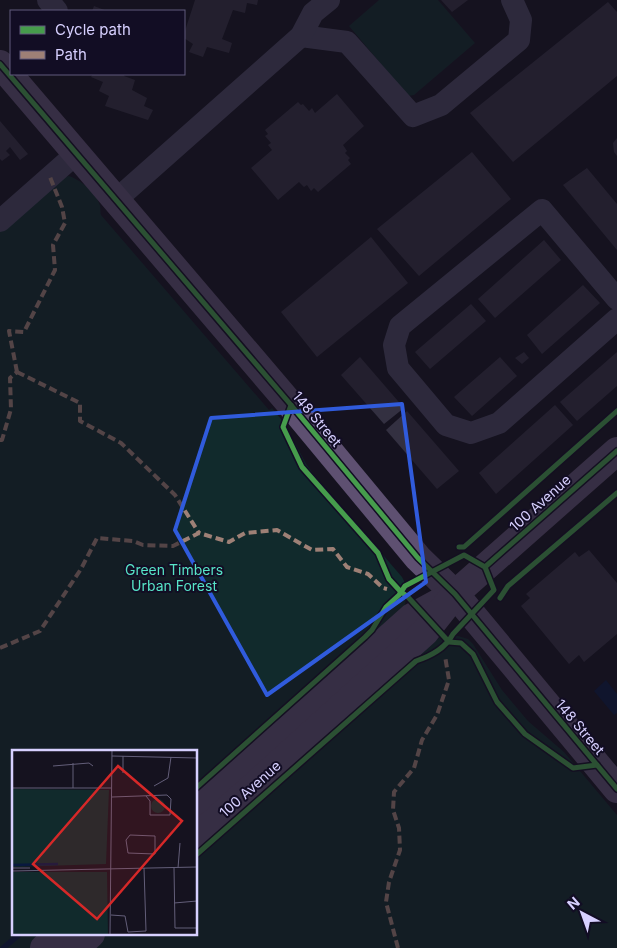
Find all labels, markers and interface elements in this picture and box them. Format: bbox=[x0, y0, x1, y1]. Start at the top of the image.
legend bbox=[10, 10, 185, 75]
text: Cycle path bbox=[55, 20, 131, 39]
text: Path bbox=[55, 45, 87, 64]
street label: 148 Street bbox=[289, 388, 346, 450]
street label: 100 Avenue bbox=[506, 471, 574, 535]
park label: Green Timbers Urban Forest bbox=[125, 561, 223, 594]
street label: 148 Street bbox=[552, 696, 609, 758]
inset map bbox=[12, 750, 198, 936]
street label: 100 Avenue bbox=[216, 757, 284, 821]
north arrow bbox=[557, 888, 607, 938]
text: N bbox=[564, 893, 583, 913]

